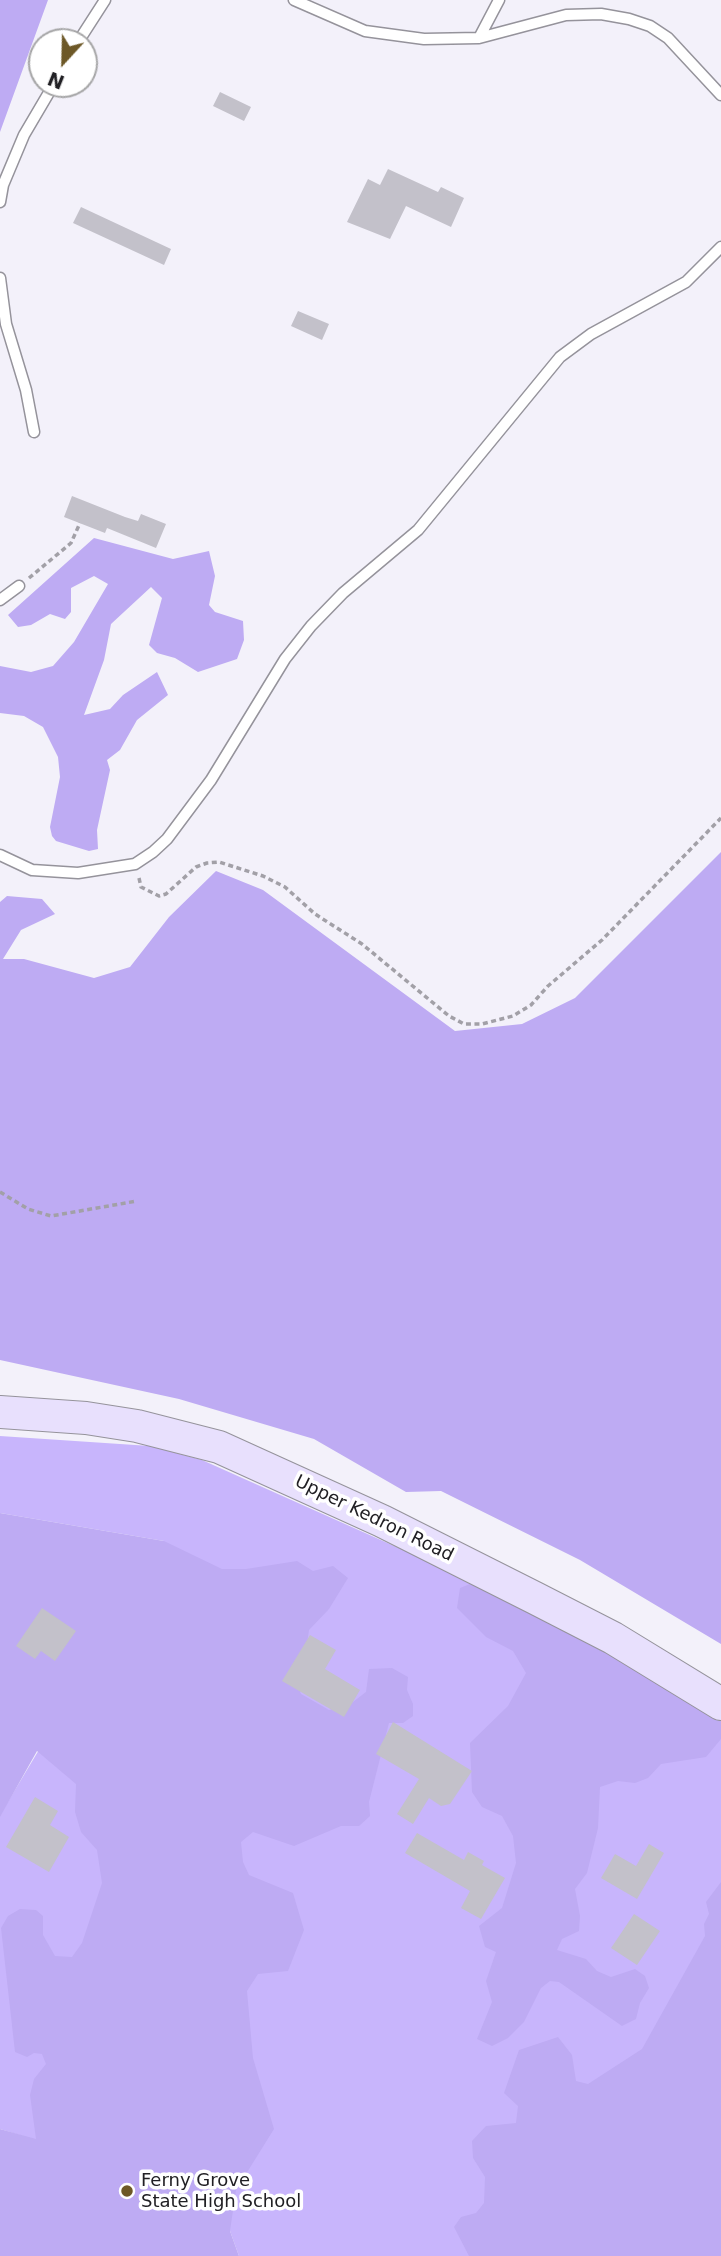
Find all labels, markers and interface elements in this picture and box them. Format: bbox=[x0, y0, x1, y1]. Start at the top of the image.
north arrow bbox=[28, 28, 98, 98]
text: N bbox=[44, 67, 67, 94]
street label: Upper Kedron Road bbox=[291, 1471, 457, 1567]
place label: Ferny Grove State High School bbox=[141, 2170, 301, 2212]
marker: Ferny Grove State High School bbox=[119, 2183, 135, 2199]

